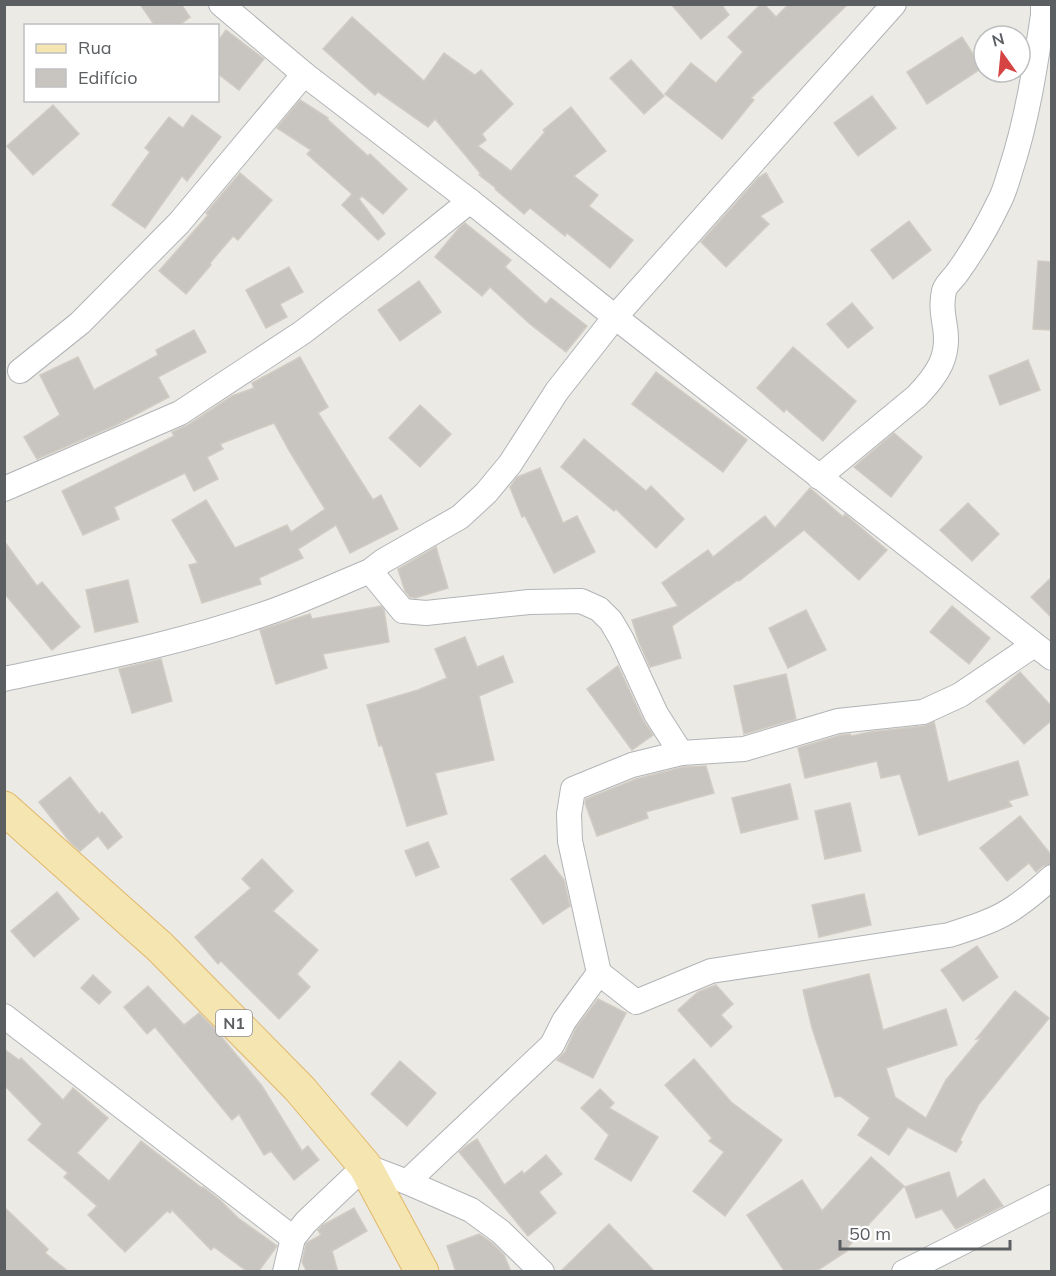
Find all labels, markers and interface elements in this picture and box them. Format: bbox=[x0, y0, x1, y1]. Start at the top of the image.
legend bbox=[24, 24, 219, 102]
north arrow bbox=[972, 24, 1032, 84]
text: N bbox=[990, 28, 1007, 51]
text: Rua bbox=[78, 36, 112, 59]
text: Edifício bbox=[78, 66, 137, 89]
road number: N1 bbox=[216, 1010, 252, 1036]
scale bar bbox=[840, 1213, 1010, 1251]
text: 50 m bbox=[849, 1222, 891, 1245]

